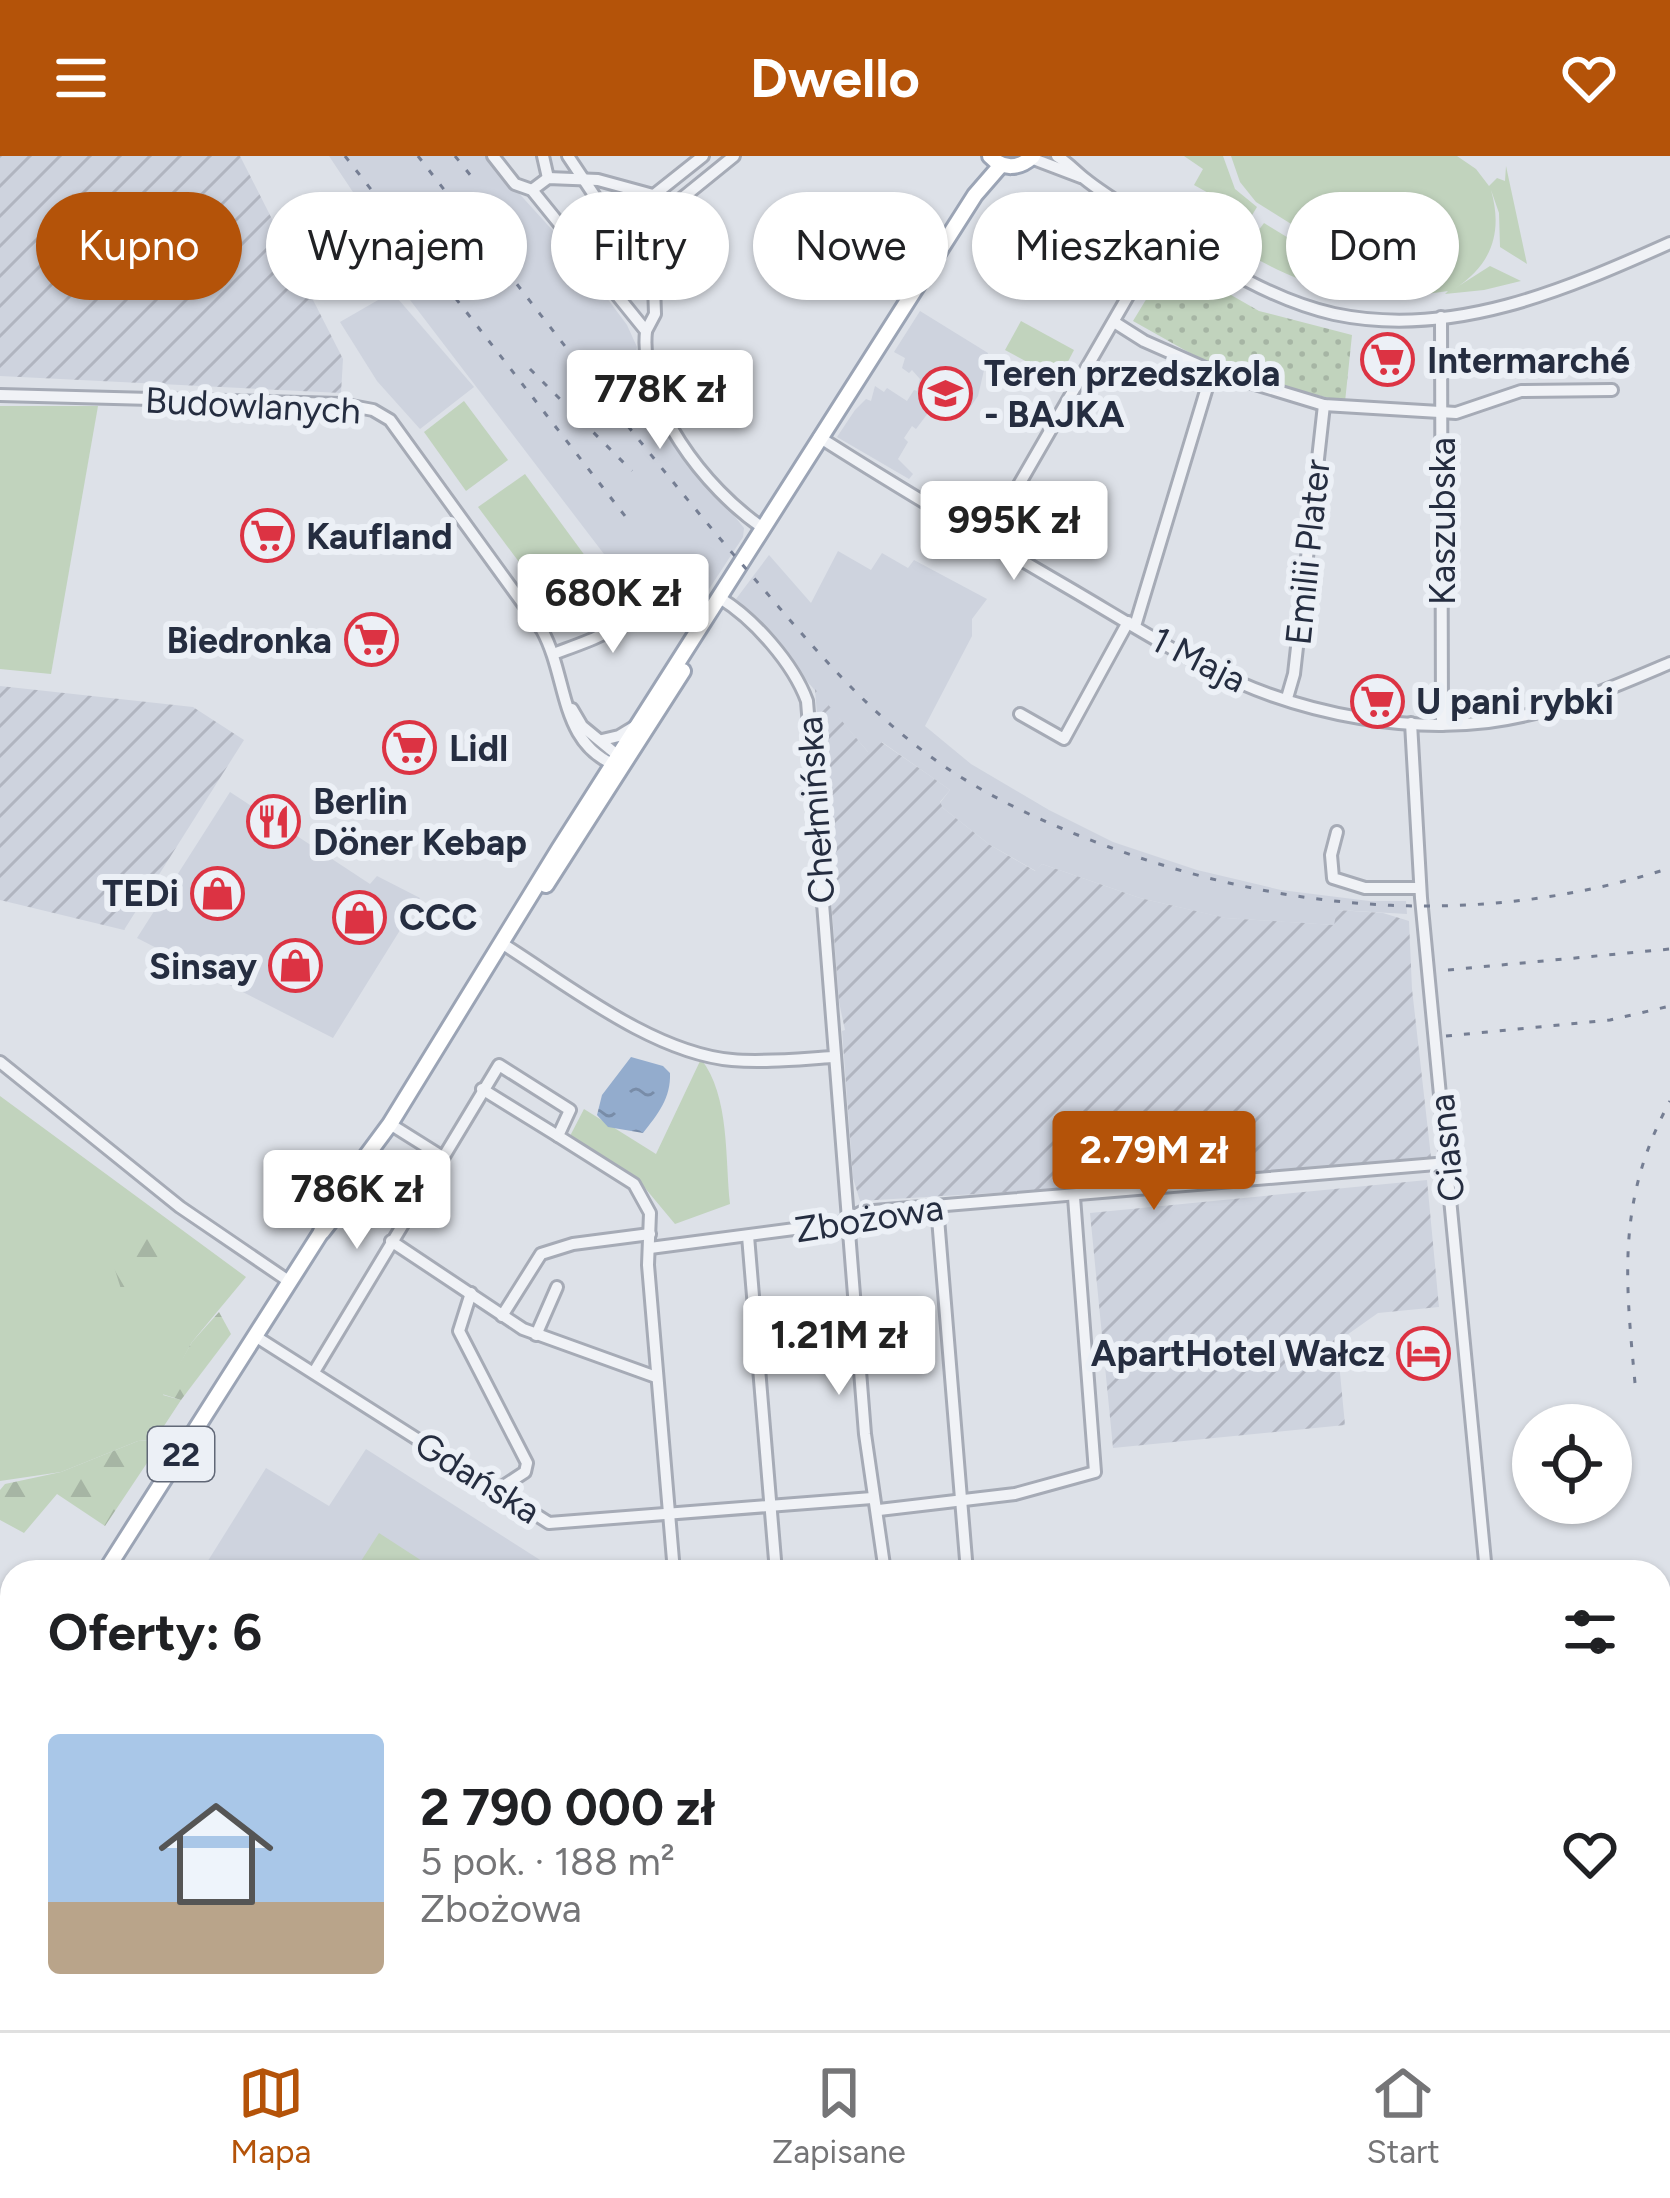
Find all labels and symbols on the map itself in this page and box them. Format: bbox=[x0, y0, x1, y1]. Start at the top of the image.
supermarket icon: Intermarché bbox=[1360, 332, 1416, 388]
place label: Intermarché bbox=[1427, 339, 1630, 382]
pin: 778K zł bbox=[549, 350, 771, 452]
place label: Teren przedszkola - BAJKA bbox=[984, 352, 1280, 436]
school or university icon: Teren przedszkola - BAJKA bbox=[917, 366, 973, 422]
street label: Budowlanych bbox=[144, 378, 362, 433]
street label: Kaszubska bbox=[1421, 437, 1464, 605]
street label: Emilii Plater bbox=[1276, 457, 1339, 647]
pin: 995K zł bbox=[903, 481, 1125, 583]
supermarket icon: Kaufland bbox=[239, 508, 295, 564]
place label: Kaufland bbox=[306, 515, 453, 558]
pin: 680K zł bbox=[502, 554, 724, 656]
supermarket icon: Biedronka bbox=[343, 612, 399, 668]
street label: 1 Maja bbox=[1144, 617, 1253, 701]
place label: Biedronka bbox=[167, 619, 332, 662]
supermarket icon: U pani rybki bbox=[1349, 673, 1405, 729]
place label: U pani rybki bbox=[1416, 680, 1614, 723]
street label: Chełmińska bbox=[788, 715, 843, 905]
supermarket icon: Lidl bbox=[382, 720, 438, 776]
place label: Lidl bbox=[449, 727, 508, 770]
place label: Berlin Döner Kebap bbox=[313, 780, 527, 864]
restaurant icon: Berlin Döner Kebap bbox=[246, 794, 302, 850]
shop icon: TEDi bbox=[190, 865, 246, 921]
place label: TEDi bbox=[102, 872, 179, 915]
shop icon: CCC bbox=[332, 889, 388, 945]
place label: CCC bbox=[399, 896, 477, 939]
shop icon: Sinsay bbox=[268, 938, 324, 994]
place label: Sinsay bbox=[149, 945, 257, 988]
street label: Ciasna bbox=[1419, 1092, 1474, 1204]
pin: 2.79M zł bbox=[1030, 1111, 1278, 1213]
pin: 786K zł bbox=[246, 1150, 468, 1252]
street label: Zbożowa bbox=[792, 1186, 946, 1251]
pin: 1.21M zł bbox=[715, 1296, 963, 1398]
hotel icon: ApartHotel Wałcz bbox=[1396, 1325, 1452, 1381]
place label: ApartHotel Wałcz bbox=[1091, 1332, 1385, 1375]
street label: Gdańska bbox=[407, 1422, 548, 1533]
road number: 22 bbox=[148, 1427, 214, 1481]

